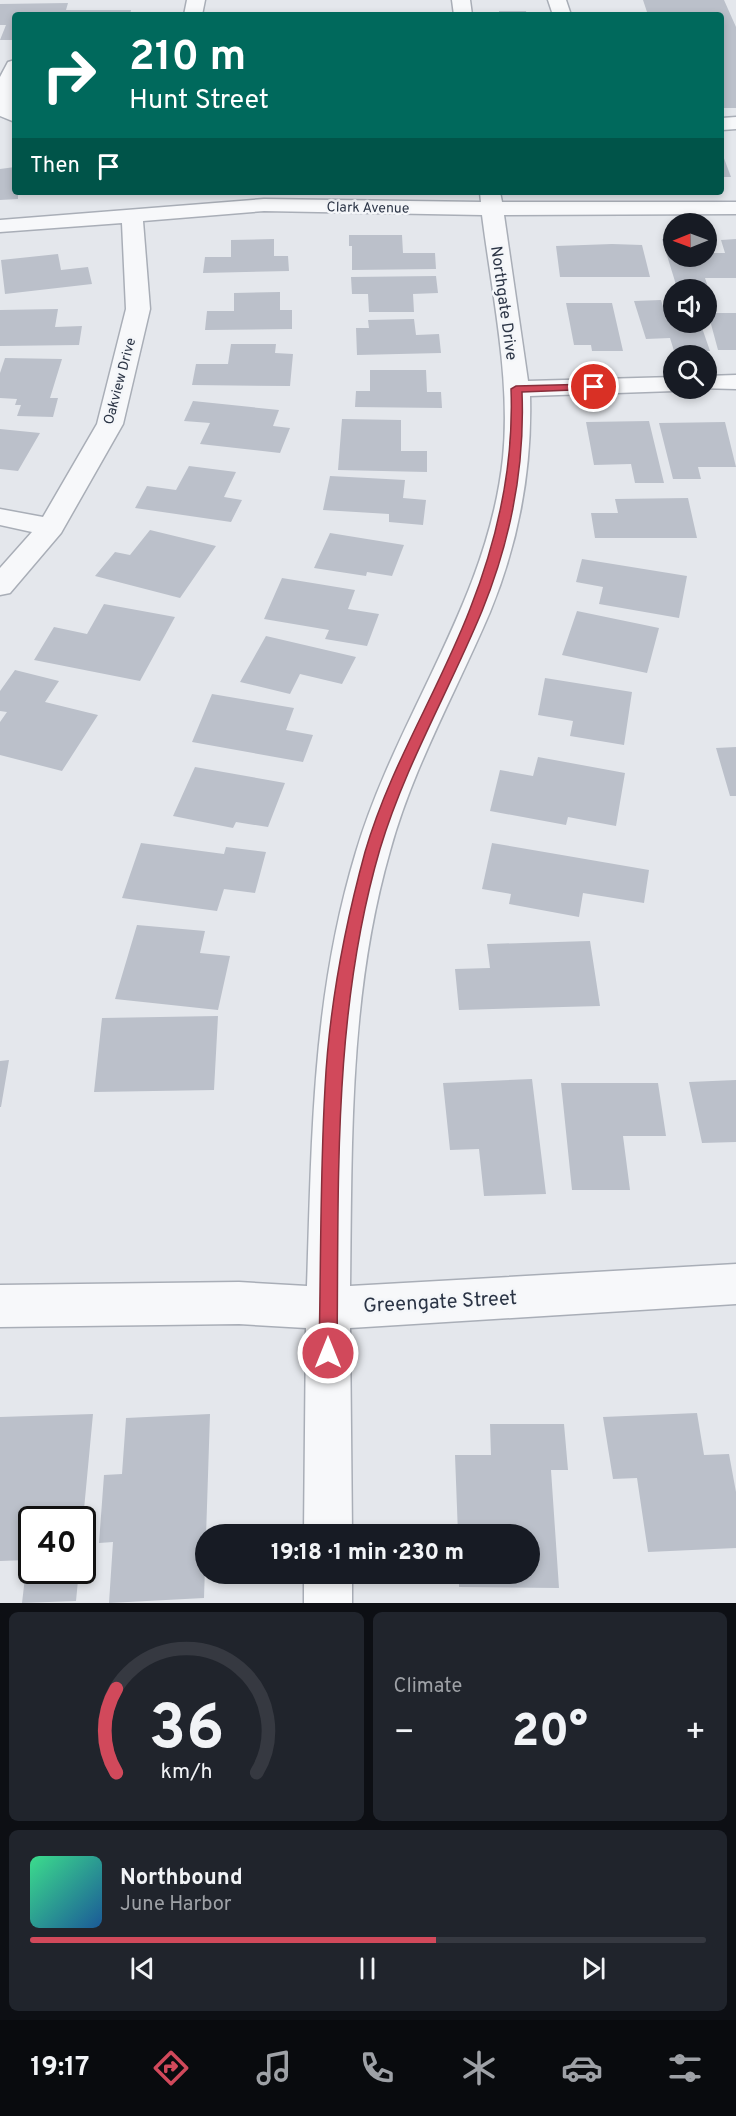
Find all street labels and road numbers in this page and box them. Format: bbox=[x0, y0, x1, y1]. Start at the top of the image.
street label: Clark Avenue bbox=[327, 199, 409, 218]
street label: Northgate Drive bbox=[485, 245, 521, 362]
street label: Oakview Drive bbox=[101, 336, 140, 427]
street label: Greengate Street bbox=[362, 1286, 518, 1320]

